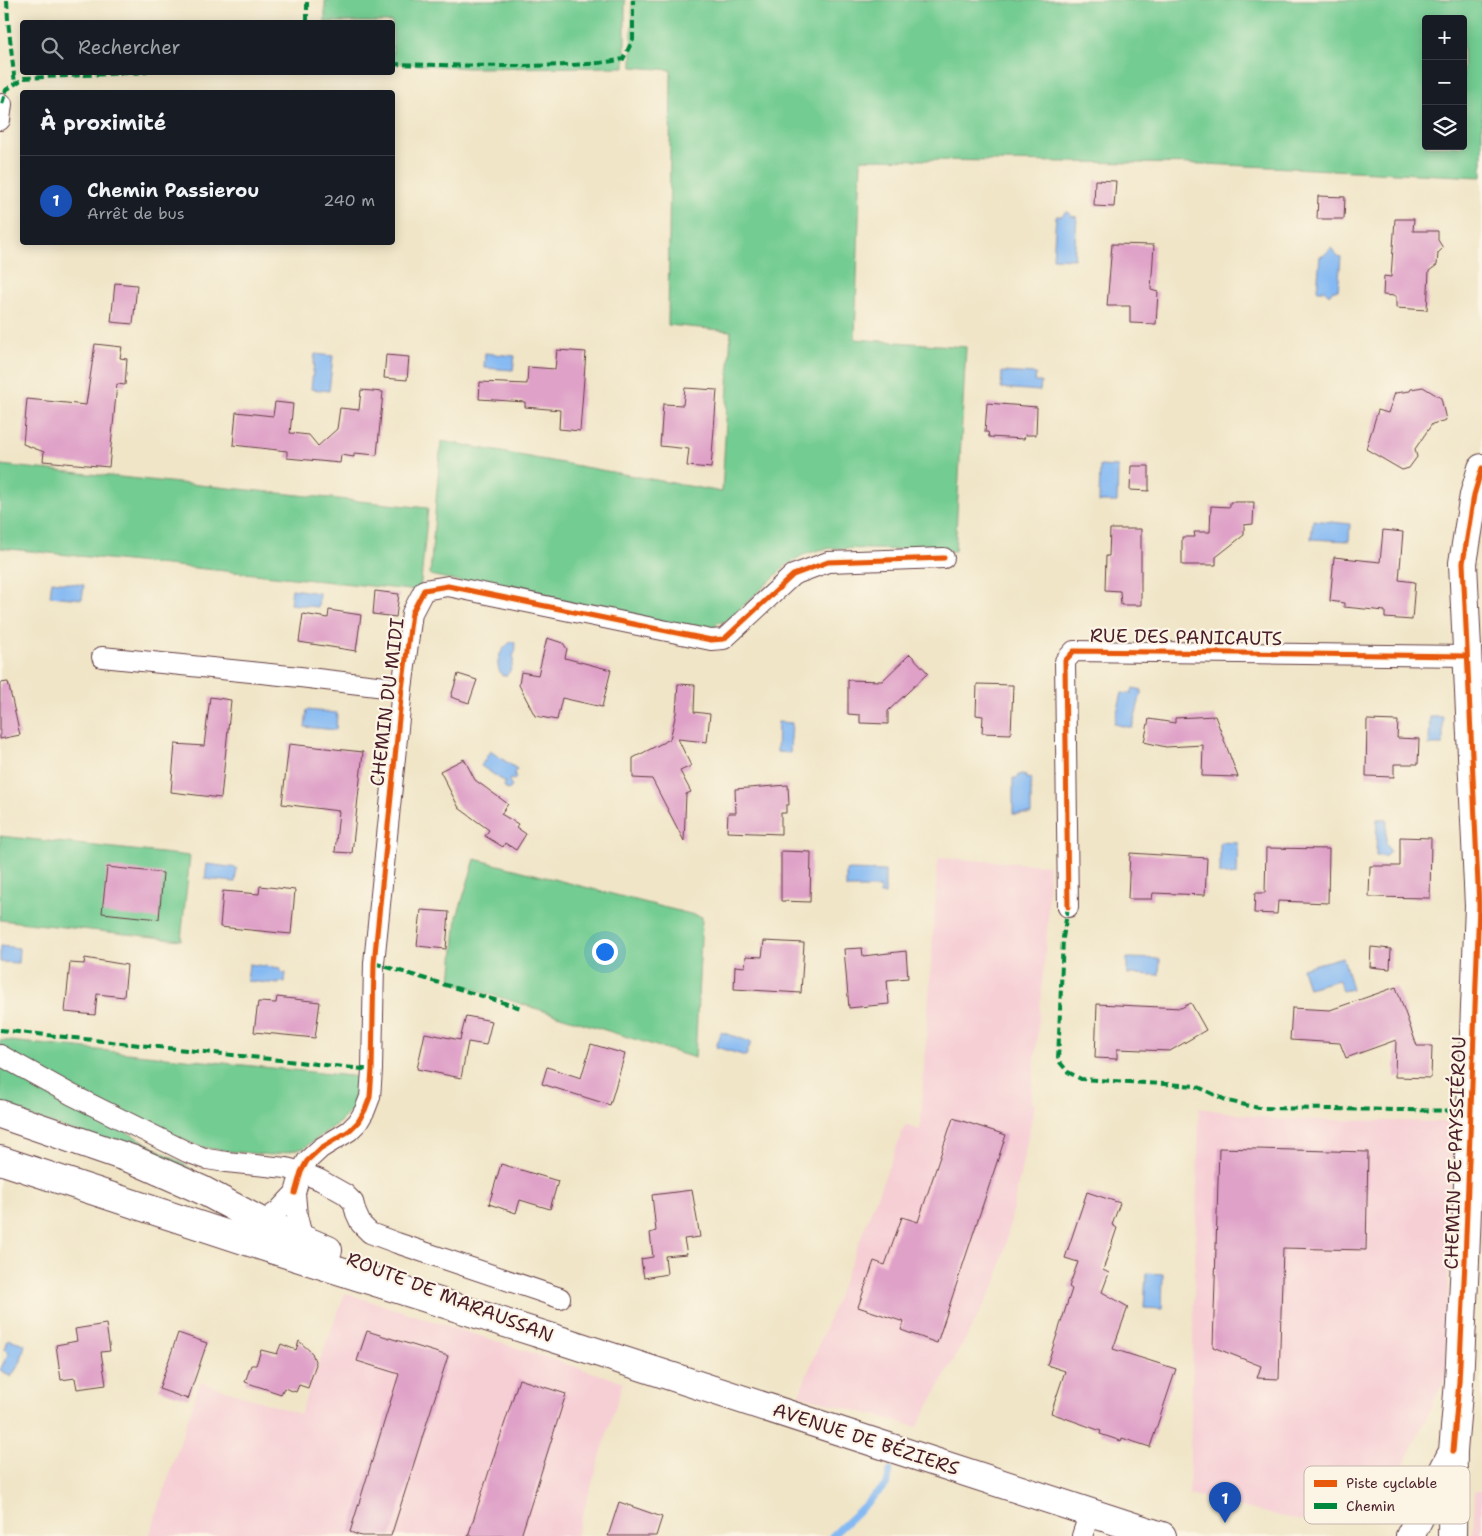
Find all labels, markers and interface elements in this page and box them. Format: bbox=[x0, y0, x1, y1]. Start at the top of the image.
map controls bbox=[1422, 15, 1467, 150]
button: + bbox=[1422, 15, 1467, 60]
search box bbox=[20, 20, 395, 75]
icon: search bbox=[38, 34, 66, 62]
text: Rechercher bbox=[78, 35, 181, 60]
button: − bbox=[1422, 60, 1467, 105]
button: layers bbox=[1422, 105, 1467, 150]
text: À proximité bbox=[40, 109, 166, 137]
text: Chemin Passierou bbox=[87, 178, 259, 203]
text: 1 bbox=[52, 190, 60, 211]
text: 240 m bbox=[323, 190, 375, 211]
text: Arrêt de bus bbox=[87, 203, 185, 224]
street label: CHEMIN DU MIDI bbox=[364, 616, 410, 788]
street label: RUE DES PANICAUTS bbox=[1090, 623, 1282, 651]
your location bbox=[592, 939, 618, 965]
street label: CHEMIN DE PAYSSIÉROU bbox=[1437, 1036, 1472, 1270]
street label: ROUTE DE MARAUSSAN bbox=[343, 1246, 557, 1348]
street label: AVENUE DE BÉZIERS bbox=[770, 1396, 963, 1481]
legend bbox=[1304, 1466, 1470, 1524]
text: Piste cyclable bbox=[1346, 1474, 1437, 1492]
pin: 1 bbox=[1209, 1482, 1241, 1523]
text: Chemin bbox=[1346, 1497, 1395, 1515]

